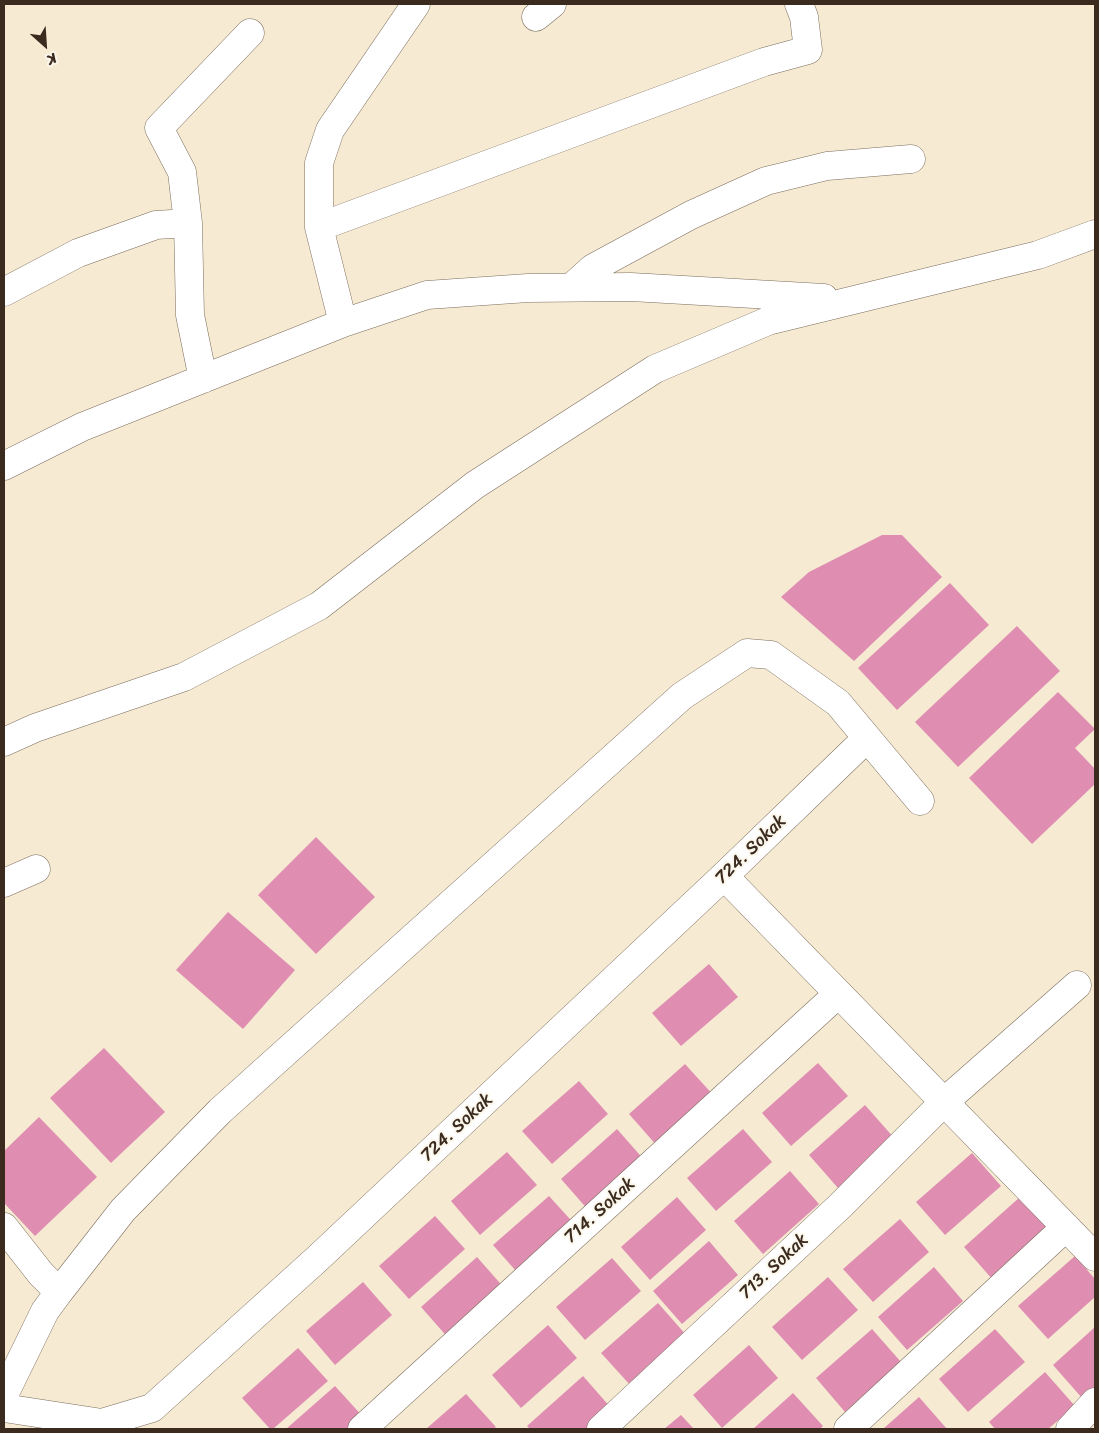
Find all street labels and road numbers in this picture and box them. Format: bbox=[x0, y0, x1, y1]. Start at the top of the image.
street label: 724. Sokak bbox=[711, 811, 791, 889]
street label: 724. Sokak bbox=[416, 1089, 498, 1167]
street label: 714. Sokak bbox=[560, 1174, 640, 1248]
street label: 713. Sokak bbox=[735, 1230, 813, 1304]

